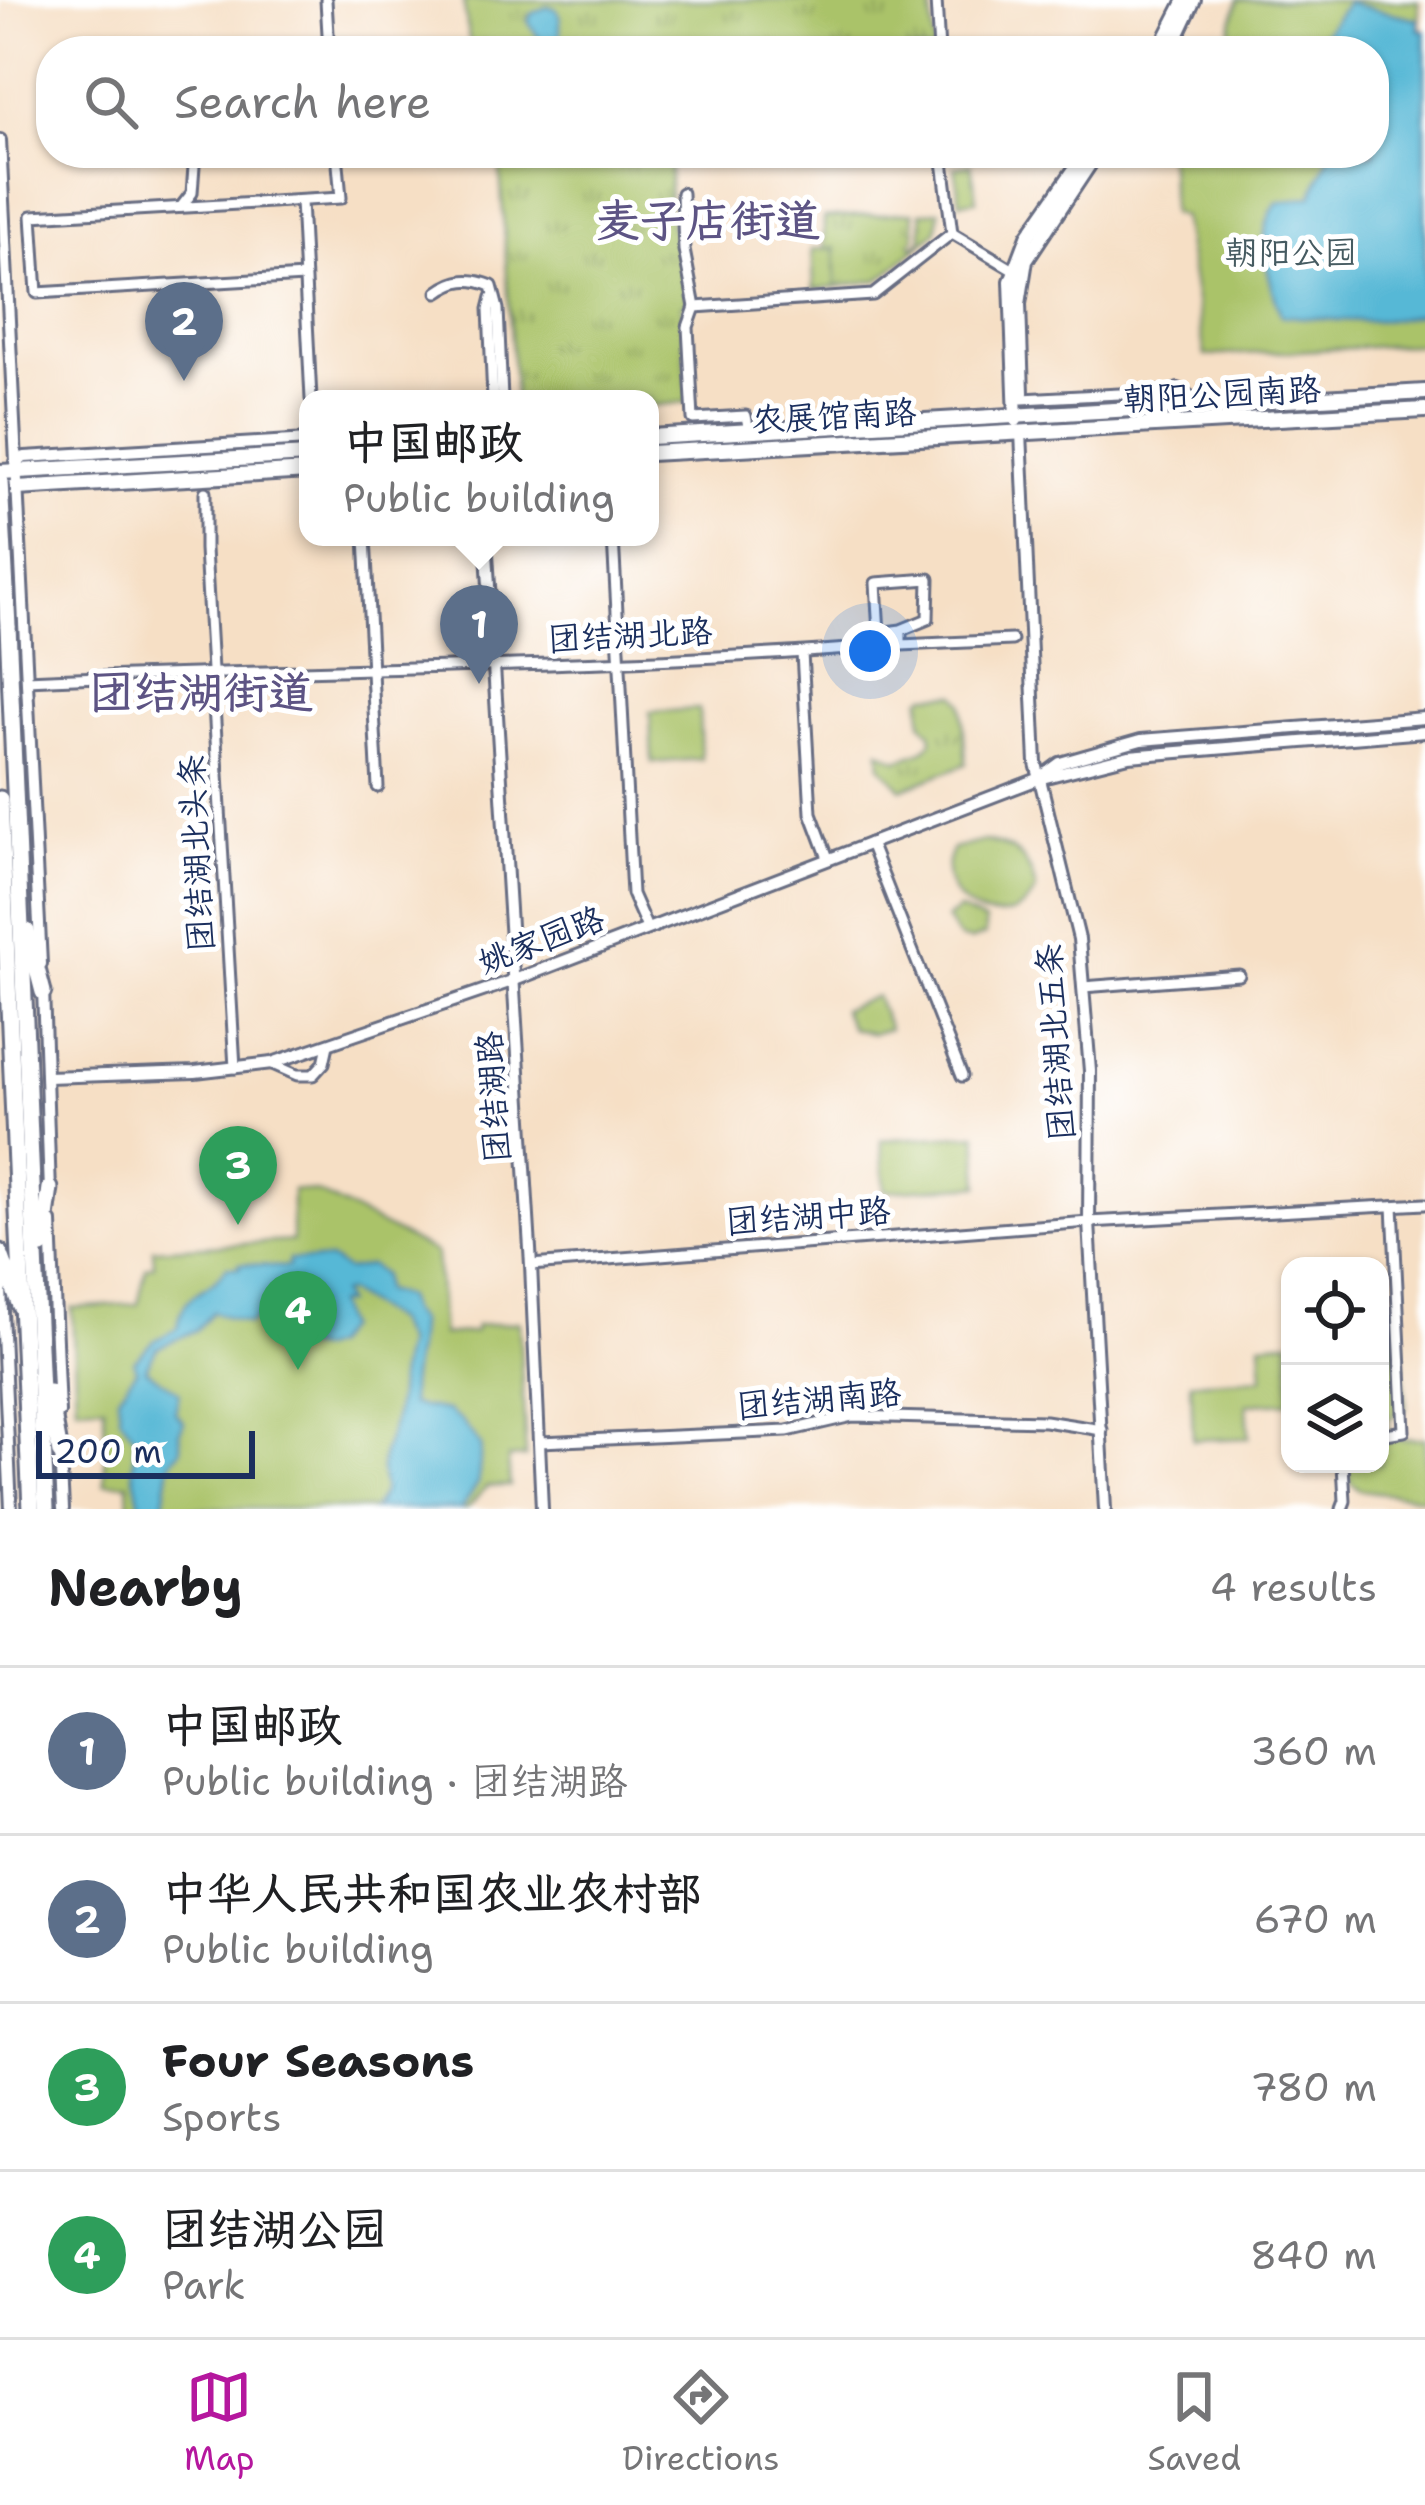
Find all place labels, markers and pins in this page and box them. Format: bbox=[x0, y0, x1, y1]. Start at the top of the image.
pin: 2 bbox=[145, 282, 223, 381]
pin: 1 bbox=[440, 585, 518, 684]
pin: 3 bbox=[199, 1126, 277, 1225]
pin: 4 bbox=[259, 1271, 337, 1370]

